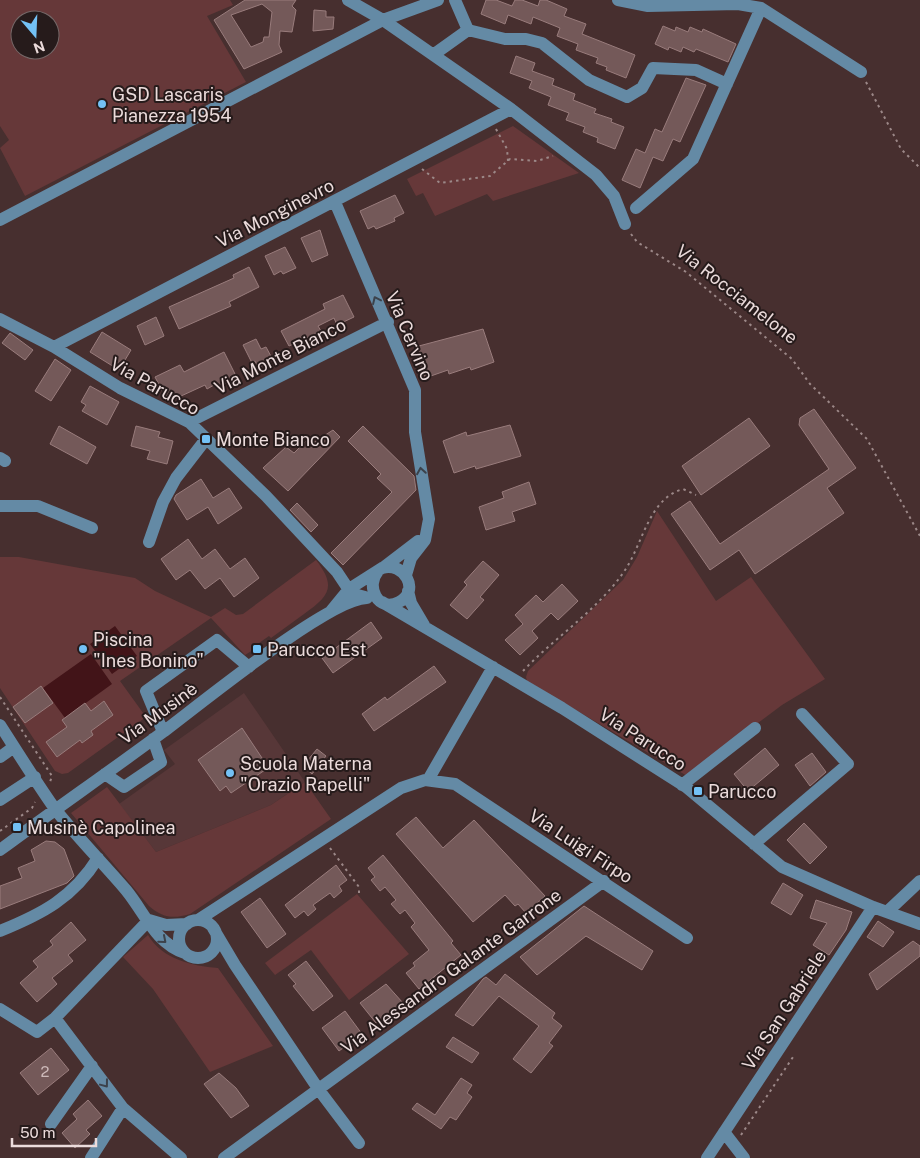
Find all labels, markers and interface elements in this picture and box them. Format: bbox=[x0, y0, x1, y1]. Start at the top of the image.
north arrow bbox=[10, 10, 60, 60]
text: N bbox=[31, 38, 47, 57]
place label: GSD Lascaris Pianezza 1954 bbox=[112, 84, 232, 126]
marker: GSD Lascaris Pianezza 1954 bbox=[96, 98, 108, 110]
street label: Via Monginevro bbox=[212, 174, 338, 252]
street label: Via Rocciamelone bbox=[672, 240, 802, 348]
street label: Via Cervino bbox=[382, 288, 438, 384]
one-way arrow bbox=[372, 296, 383, 305]
street label: Via Monte Bianco bbox=[211, 314, 349, 398]
street label: Via Parucco bbox=[107, 353, 203, 419]
place label: Monte Bianco bbox=[216, 429, 330, 450]
marker: Monte Bianco bbox=[200, 433, 212, 445]
one-way arrow bbox=[417, 467, 427, 476]
place label: Piscina "Ines Bonino" bbox=[93, 629, 204, 671]
place label: Parucco Est bbox=[267, 639, 367, 660]
marker: Piscina "Ines Bonino" bbox=[77, 643, 89, 655]
marker: Parucco Est bbox=[251, 643, 263, 655]
street label: Via Musinè bbox=[115, 678, 201, 748]
street label: Via Parucco bbox=[596, 703, 690, 775]
place label: Scuola Materna "Orazio Rapelli" bbox=[240, 753, 372, 795]
marker: Scuola Materna "Orazio Rapelli" bbox=[224, 767, 236, 779]
place label: Parucco bbox=[708, 781, 776, 802]
marker: Parucco bbox=[692, 785, 704, 797]
street label: Via Luigi Firpo bbox=[525, 805, 637, 887]
place label: Musinè Capolinea bbox=[27, 817, 175, 838]
marker: Musinè Capolinea bbox=[11, 821, 23, 833]
street label: Via Alessandro Galante Garrone bbox=[337, 884, 565, 1058]
one-way arrow bbox=[158, 935, 167, 944]
street label: Via San Gabriele bbox=[738, 946, 830, 1074]
house number: 2 bbox=[41, 1063, 50, 1080]
one-way arrow bbox=[99, 1079, 109, 1088]
scale bar bbox=[12, 1116, 96, 1148]
text: 50 m bbox=[20, 1124, 55, 1141]

